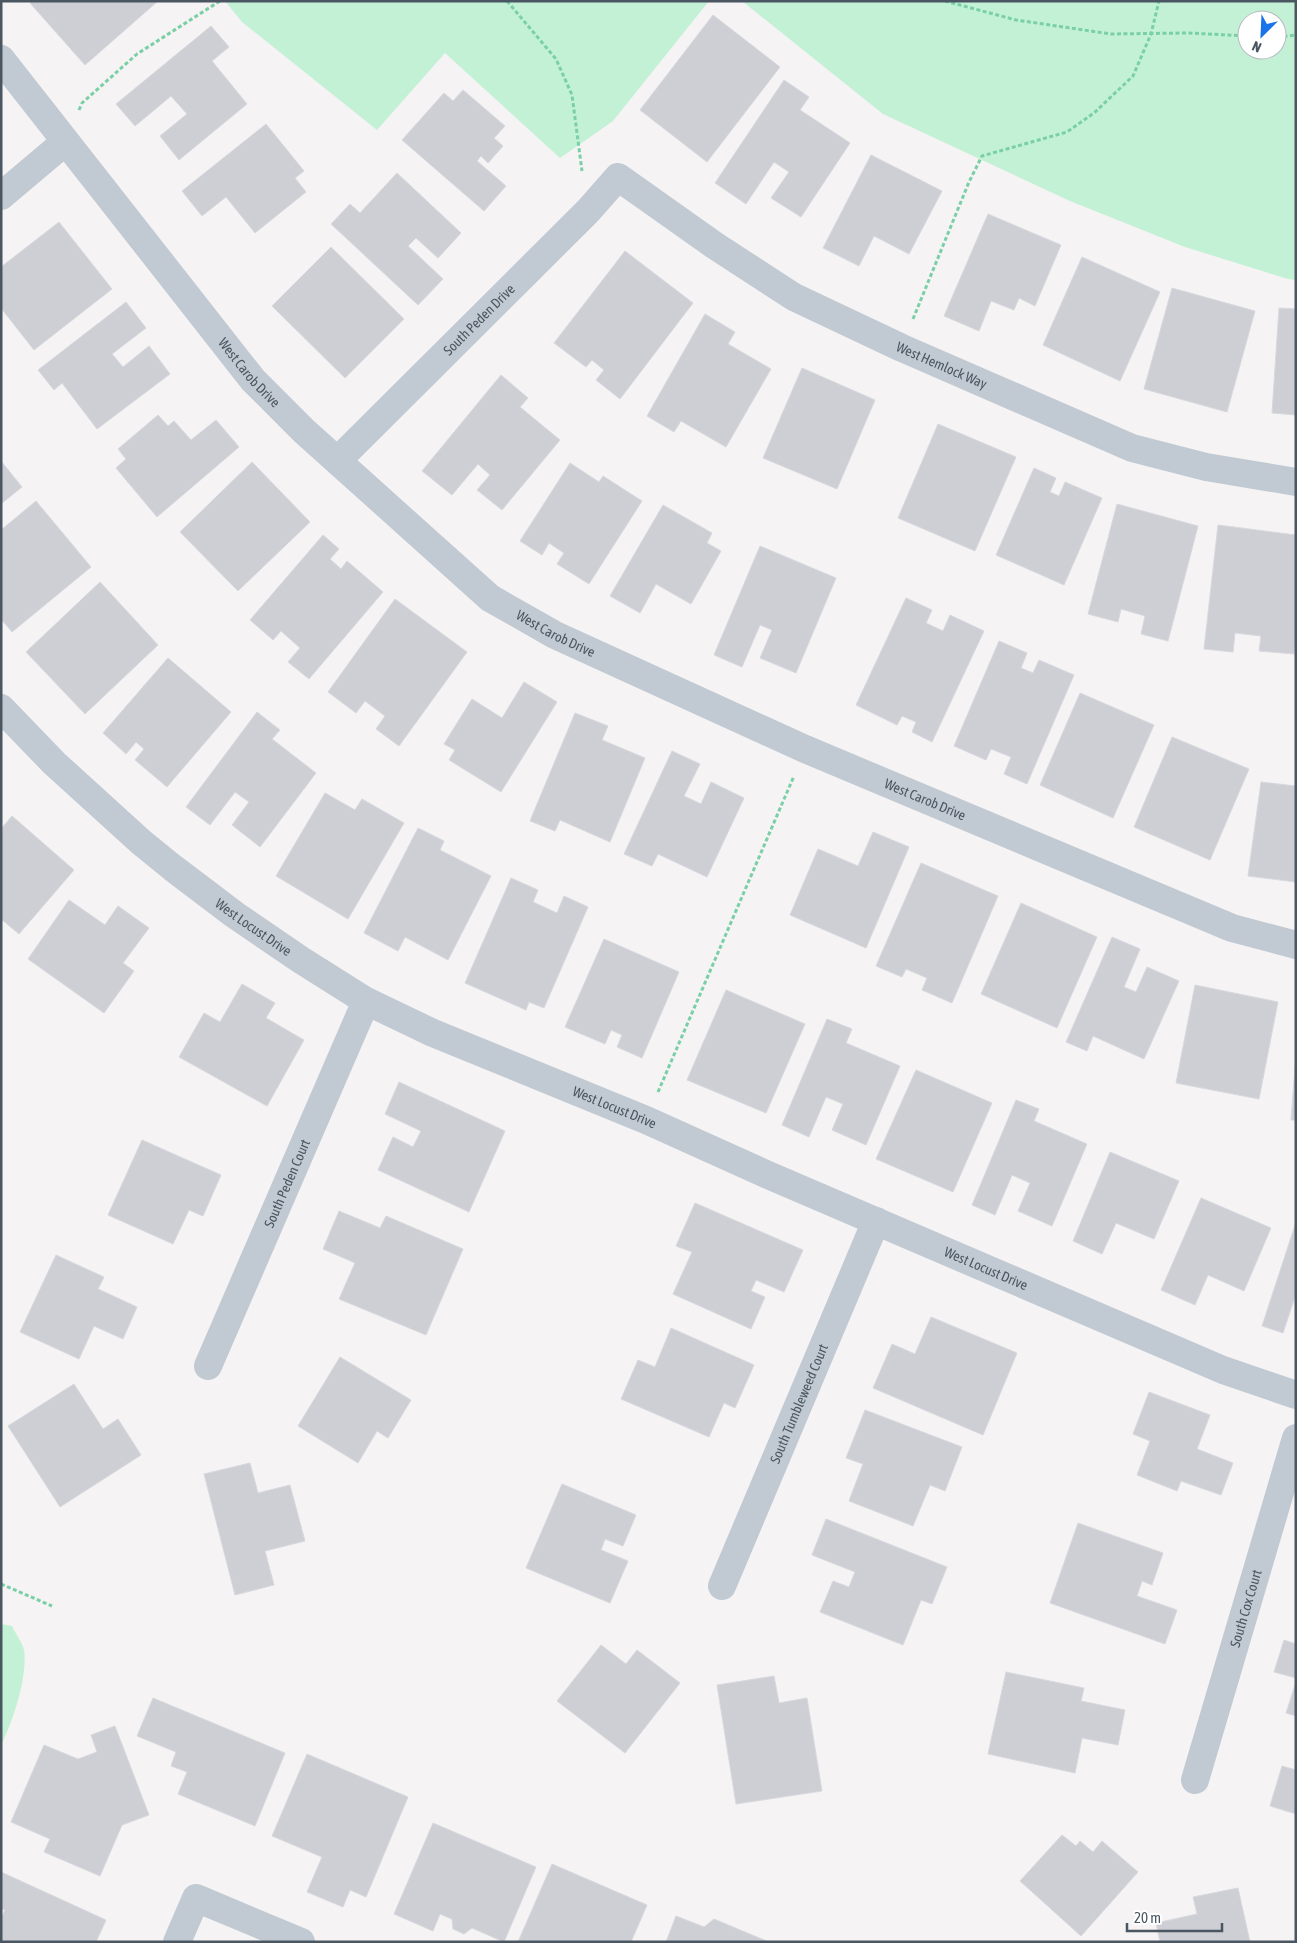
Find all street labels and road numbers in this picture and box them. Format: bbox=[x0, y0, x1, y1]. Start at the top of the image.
street label: South Peden Drive bbox=[440, 281, 518, 358]
street label: West Carob Drive bbox=[215, 335, 283, 410]
street label: West Hemlock Way bbox=[894, 339, 990, 392]
street label: West Carob Drive bbox=[514, 607, 598, 660]
street label: West Carob Drive bbox=[882, 775, 968, 823]
street label: West Locust Drive bbox=[212, 895, 295, 959]
street label: West Locust Drive bbox=[570, 1083, 659, 1132]
street label: South Peden Court bbox=[261, 1137, 313, 1230]
street label: West Locust Drive bbox=[942, 1244, 1030, 1293]
street label: South Tumbleweed Court bbox=[767, 1342, 831, 1466]
street label: South Cox Court bbox=[1227, 1568, 1265, 1649]

